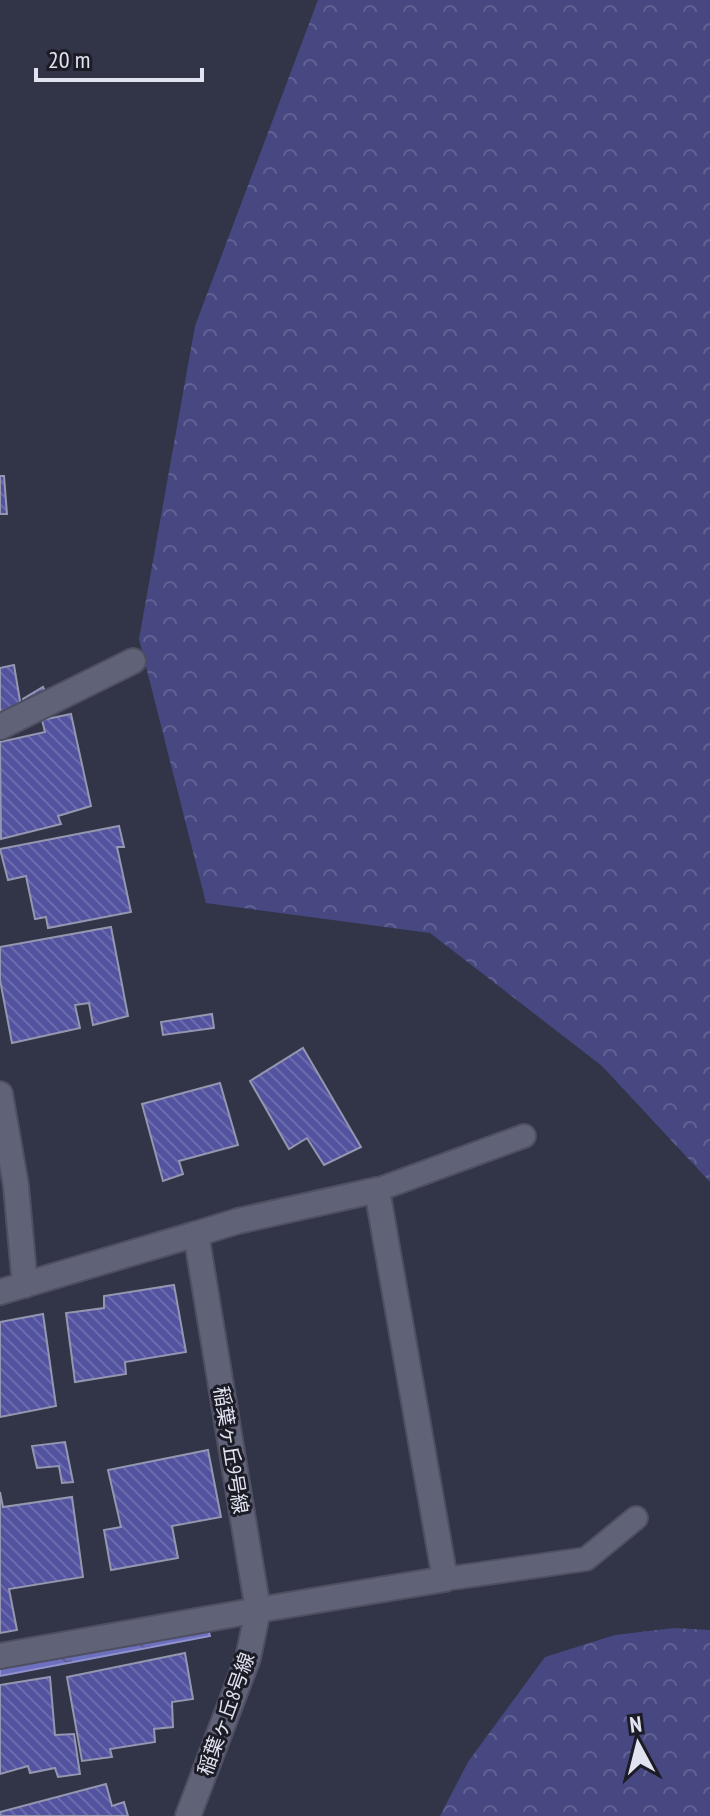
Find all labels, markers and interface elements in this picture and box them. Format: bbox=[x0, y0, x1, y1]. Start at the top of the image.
scale bar bbox=[36, 32, 202, 82]
text: 20 m bbox=[48, 44, 90, 75]
street label: 稲葉ヶ丘9号線 bbox=[208, 1384, 254, 1516]
street label: 稲葉ヶ丘8号線 bbox=[192, 1649, 260, 1779]
north arrow bbox=[598, 1704, 678, 1784]
text: N bbox=[628, 1710, 643, 1739]

